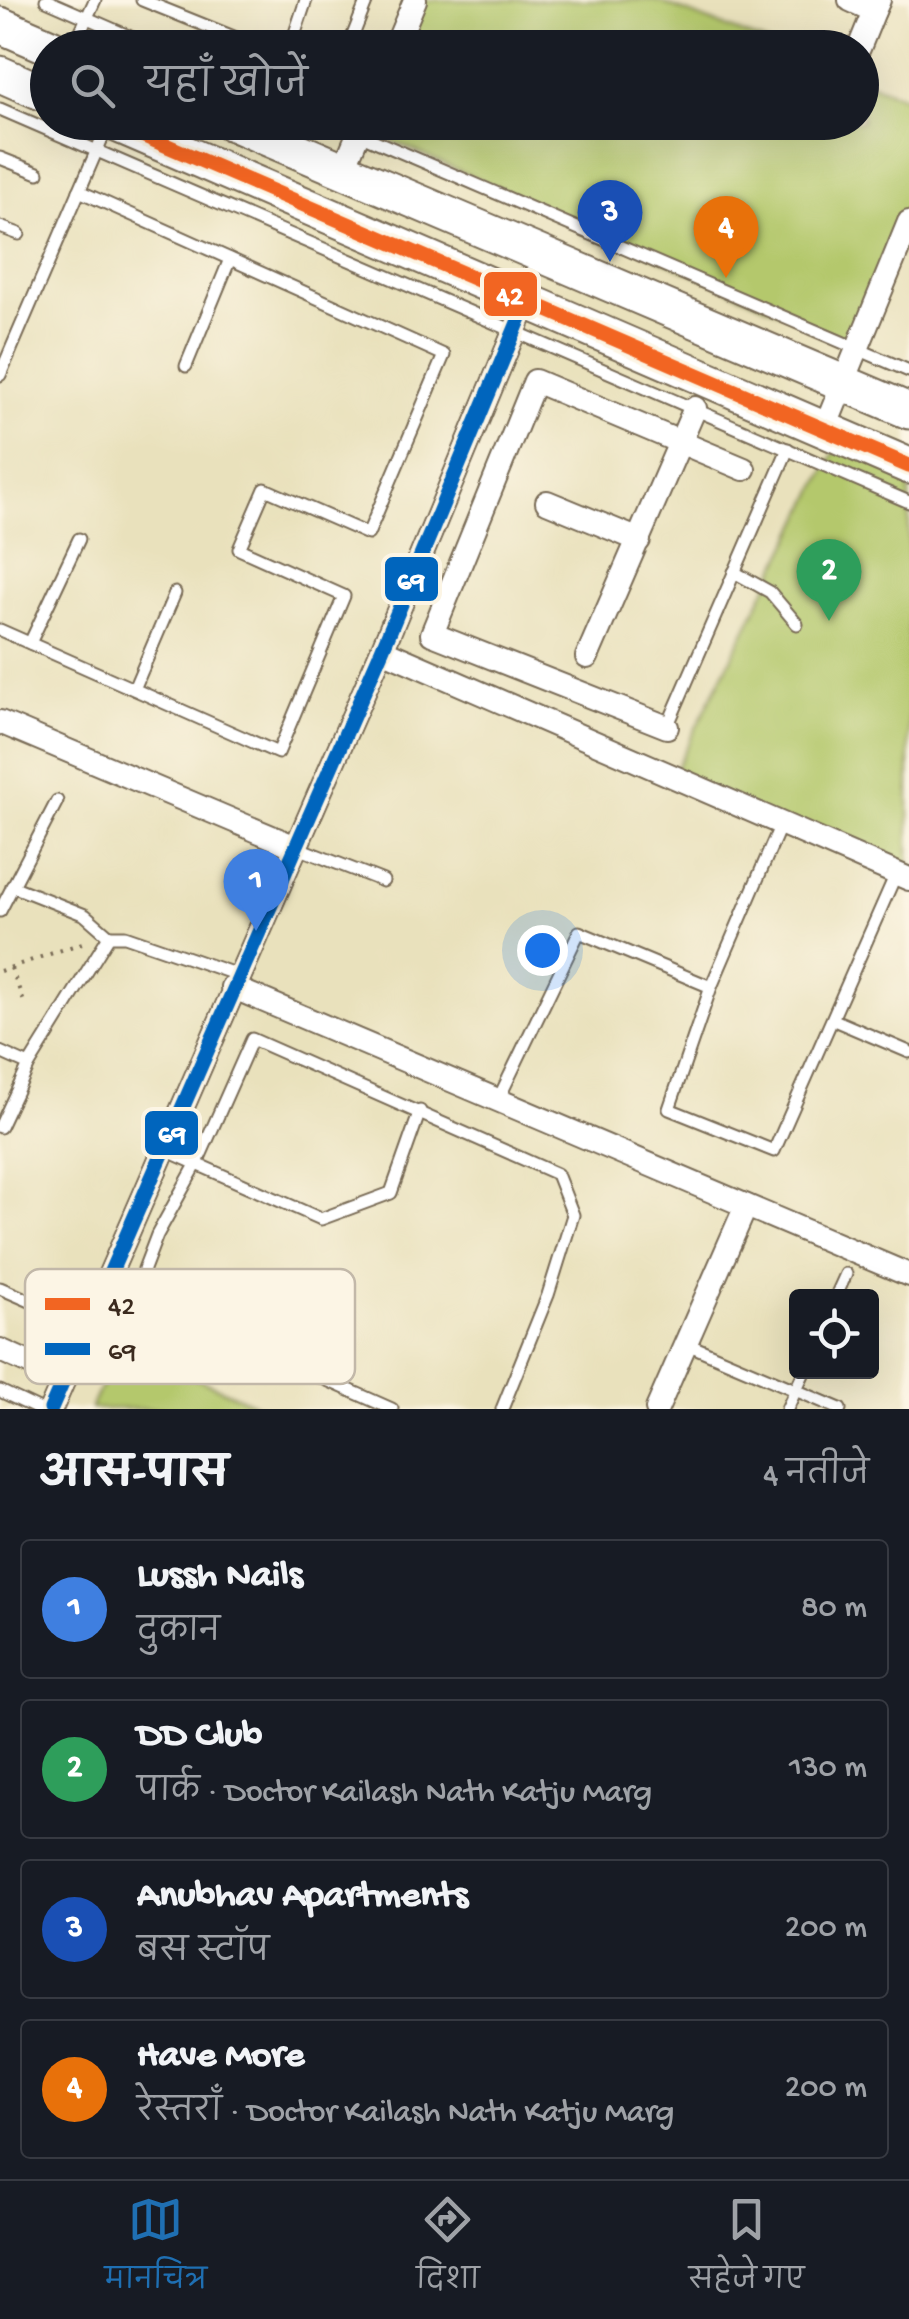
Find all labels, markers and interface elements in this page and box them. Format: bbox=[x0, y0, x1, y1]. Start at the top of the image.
search box bbox=[30, 30, 879, 140]
icon: search bbox=[65, 58, 120, 113]
text: यहाँ खोजें bbox=[145, 66, 308, 110]
pin: 3 bbox=[578, 180, 642, 262]
pin: 4 bbox=[694, 196, 758, 278]
line badge: 42 bbox=[482, 270, 539, 318]
text: 42 bbox=[496, 282, 524, 315]
pin: 2 bbox=[796, 538, 862, 621]
line badge: 69 bbox=[383, 555, 440, 603]
text: 69 bbox=[397, 567, 425, 600]
pin: 1 bbox=[224, 848, 288, 931]
your location bbox=[517, 925, 568, 976]
line badge: 69 bbox=[143, 1109, 200, 1157]
text: 69 bbox=[158, 1120, 186, 1153]
legend bbox=[25, 1269, 355, 1384]
map controls bbox=[789, 1289, 879, 1379]
button: locate bbox=[789, 1289, 879, 1379]
text: 42 bbox=[108, 1292, 135, 1325]
text: 69 bbox=[108, 1337, 136, 1370]
text: आस-पास bbox=[40, 1453, 228, 1502]
text: 4 नतीजे bbox=[763, 1458, 869, 1496]
text: Lussh Nails bbox=[137, 1555, 303, 1599]
text: 1 bbox=[68, 1590, 81, 1628]
text: 80 m bbox=[801, 1590, 867, 1628]
text: दुकान bbox=[137, 1615, 220, 1653]
text: DD Club bbox=[137, 1715, 262, 1759]
text: 2 bbox=[67, 1750, 82, 1788]
text: 130 m bbox=[789, 1750, 867, 1788]
text: पार्क · Doctor Kailash Nath Katju Marg bbox=[137, 1775, 652, 1813]
text: Anubhav Apartments bbox=[137, 1875, 468, 1919]
text: 3 bbox=[66, 1910, 83, 1948]
text: 200 m bbox=[785, 1910, 867, 1948]
text: बस स्टॉप bbox=[137, 1935, 269, 1973]
text: Have More bbox=[137, 2035, 304, 2079]
text: 4 bbox=[67, 2070, 82, 2108]
text: 200 m bbox=[785, 2070, 867, 2108]
text: रेस्तराँ · Doctor Kailash Nath Katju Marg bbox=[137, 2095, 674, 2133]
tab: मानचित्र bbox=[105, 2192, 207, 2309]
tab: दिशा bbox=[416, 2192, 480, 2309]
tab: सहेजे गए bbox=[689, 2192, 804, 2309]

